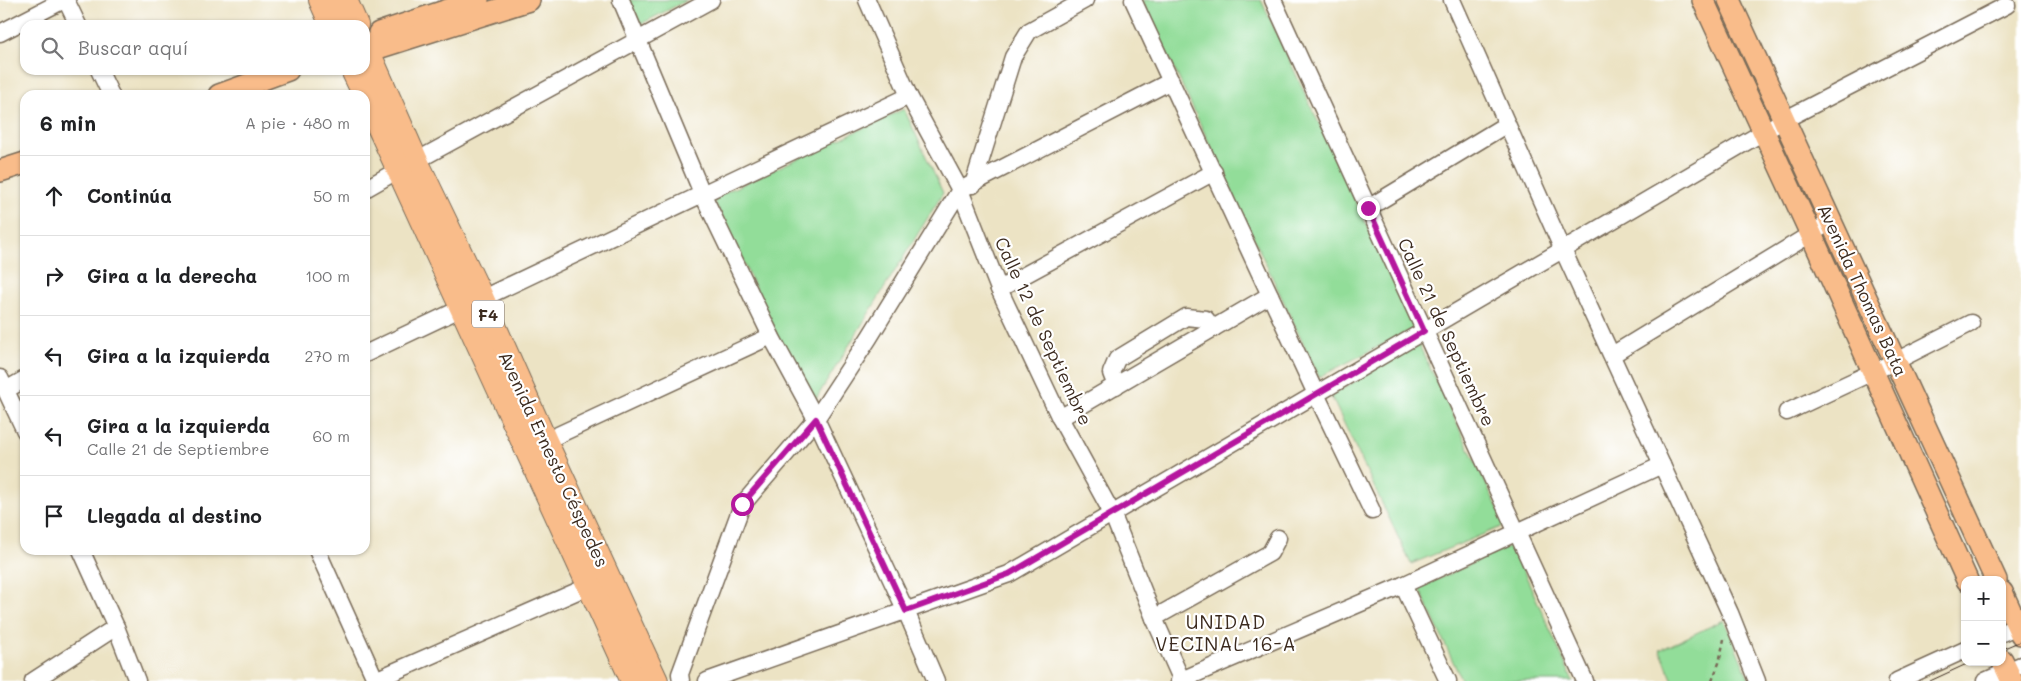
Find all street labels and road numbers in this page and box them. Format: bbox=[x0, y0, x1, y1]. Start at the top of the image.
street label: Avenida Thomas Bata bbox=[1812, 200, 1914, 380]
street label: Calle 12 de Septiembre bbox=[990, 233, 1098, 429]
street label: Calle 21 de Septiembre bbox=[1393, 234, 1501, 430]
road number: F4 bbox=[472, 300, 504, 328]
street label: Avenida Ernesto Céspedes bbox=[493, 347, 615, 571]

